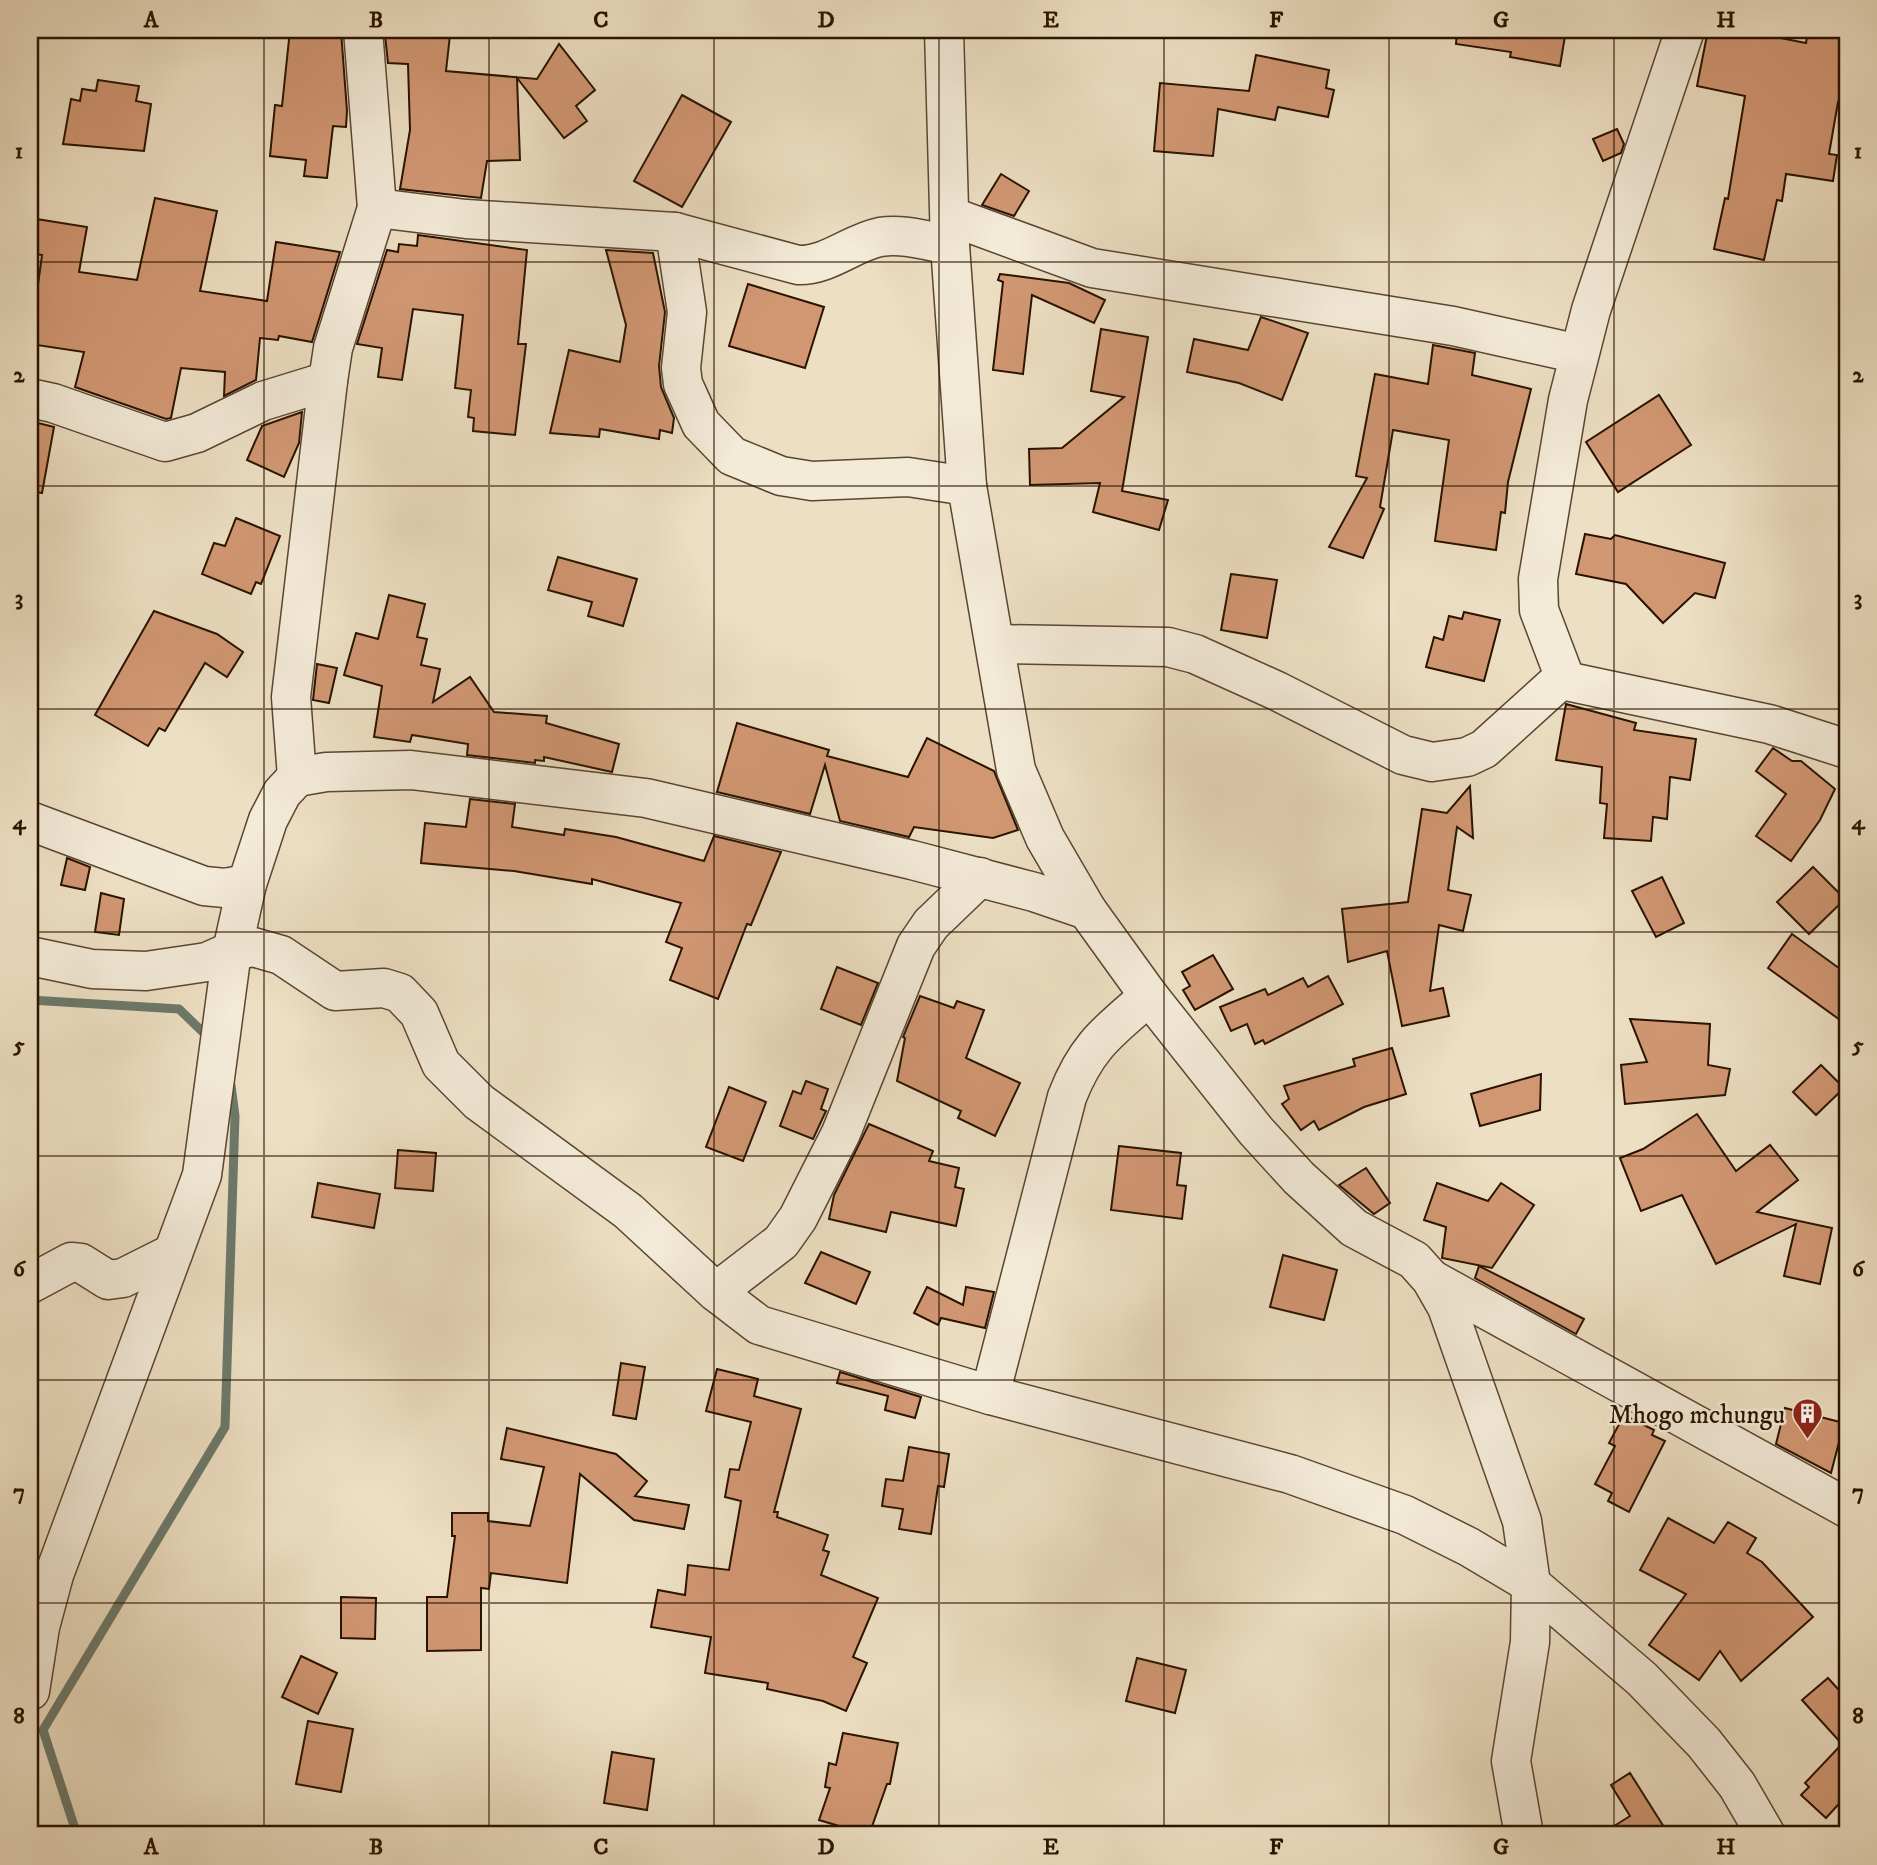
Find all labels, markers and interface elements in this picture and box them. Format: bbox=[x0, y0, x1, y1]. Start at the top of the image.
text: A bbox=[143, 6, 160, 35]
text: B bbox=[369, 6, 383, 35]
text: C bbox=[593, 6, 609, 35]
text: D bbox=[817, 6, 835, 35]
text: E bbox=[1043, 6, 1059, 35]
text: F bbox=[1269, 6, 1284, 35]
text: G bbox=[1493, 6, 1509, 35]
text: H bbox=[1716, 6, 1736, 35]
text: 1 bbox=[15, 137, 23, 166]
text: 1 bbox=[1854, 137, 1862, 166]
text: 2 bbox=[13, 361, 25, 390]
text: 2 bbox=[1852, 361, 1864, 390]
text: 3 bbox=[15, 584, 23, 613]
text: 3 bbox=[1854, 584, 1862, 613]
text: 4 bbox=[12, 808, 27, 837]
text: 4 bbox=[1851, 808, 1866, 837]
text: 5 bbox=[12, 1031, 25, 1060]
text: 5 bbox=[1851, 1031, 1864, 1060]
text: 6 bbox=[13, 1255, 27, 1284]
text: 6 bbox=[1852, 1255, 1866, 1284]
building icon: Mhogo mchungu bbox=[1791, 1397, 1825, 1441]
place label: Mhogo mchungu bbox=[1609, 1399, 1785, 1432]
text: 7 bbox=[13, 1478, 25, 1507]
text: 7 bbox=[1852, 1478, 1864, 1507]
text: 8 bbox=[13, 1702, 25, 1731]
text: 8 bbox=[1852, 1702, 1864, 1731]
text: A bbox=[143, 1833, 160, 1862]
text: B bbox=[369, 1833, 383, 1862]
text: C bbox=[593, 1833, 609, 1862]
text: D bbox=[817, 1833, 835, 1862]
text: E bbox=[1043, 1833, 1059, 1862]
text: F bbox=[1269, 1833, 1284, 1862]
text: G bbox=[1493, 1833, 1509, 1862]
text: H bbox=[1716, 1833, 1736, 1862]

